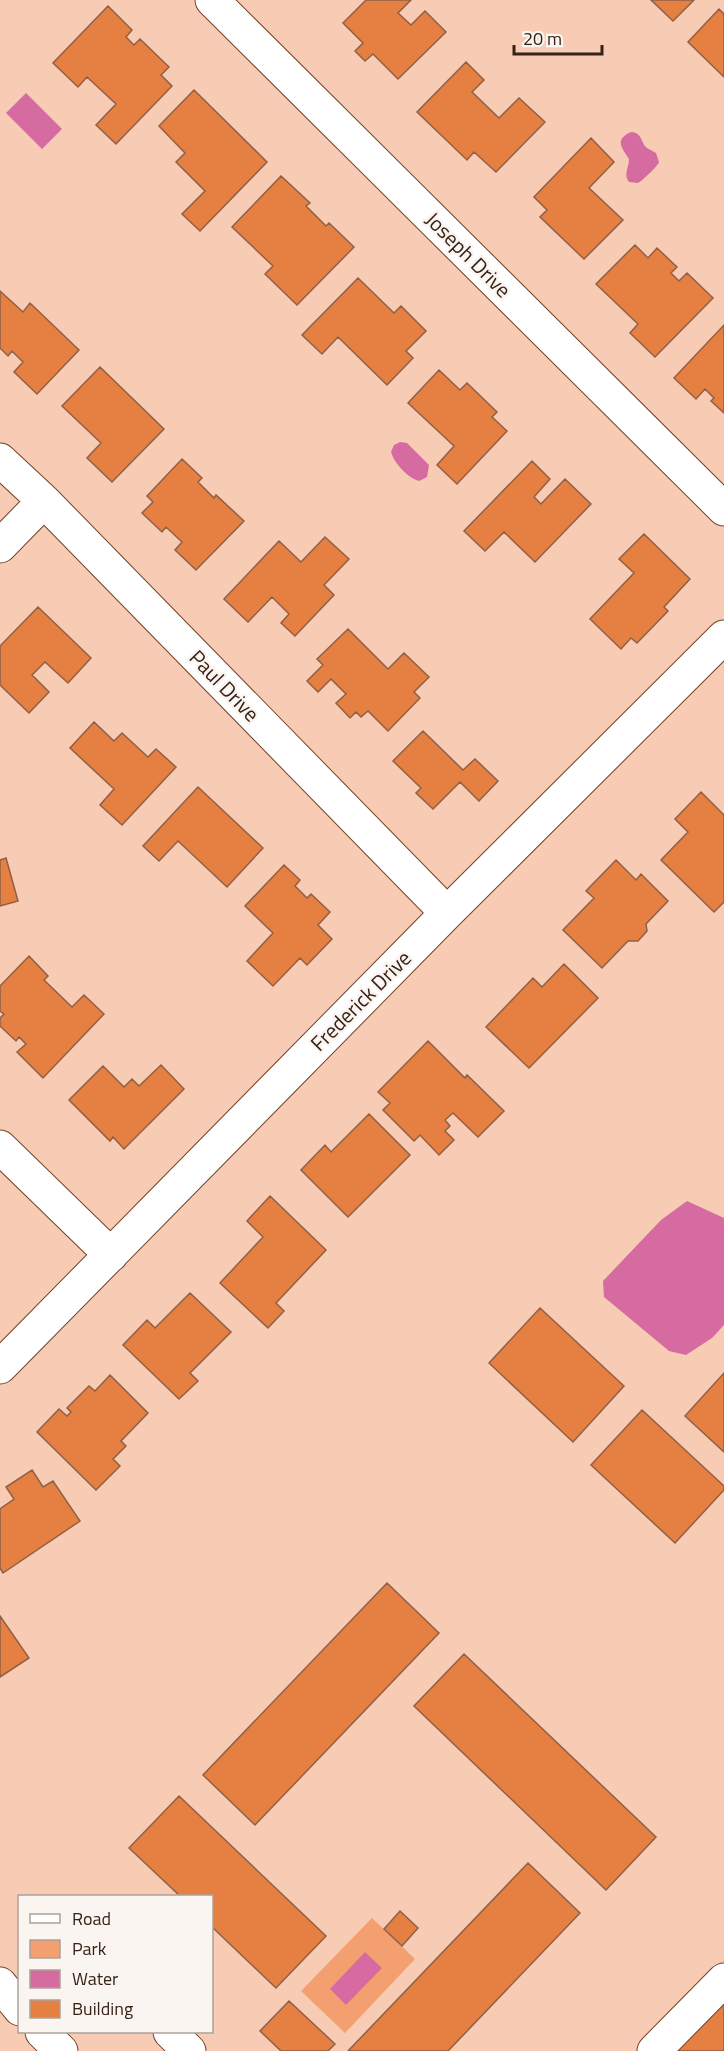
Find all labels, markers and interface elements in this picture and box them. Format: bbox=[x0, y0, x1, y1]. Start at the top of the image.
scale bar bbox=[514, 18, 602, 56]
text: 20 m bbox=[523, 25, 562, 52]
street label: Joseph Drive bbox=[418, 204, 519, 305]
street label: Paul Drive bbox=[182, 642, 267, 729]
street label: Frederick Drive bbox=[302, 942, 418, 1058]
legend bbox=[18, 1895, 213, 2033]
text: Road bbox=[72, 1905, 111, 1932]
text: Park bbox=[72, 1935, 107, 1962]
text: Water bbox=[72, 1965, 118, 1992]
text: Building bbox=[72, 1995, 133, 2022]

